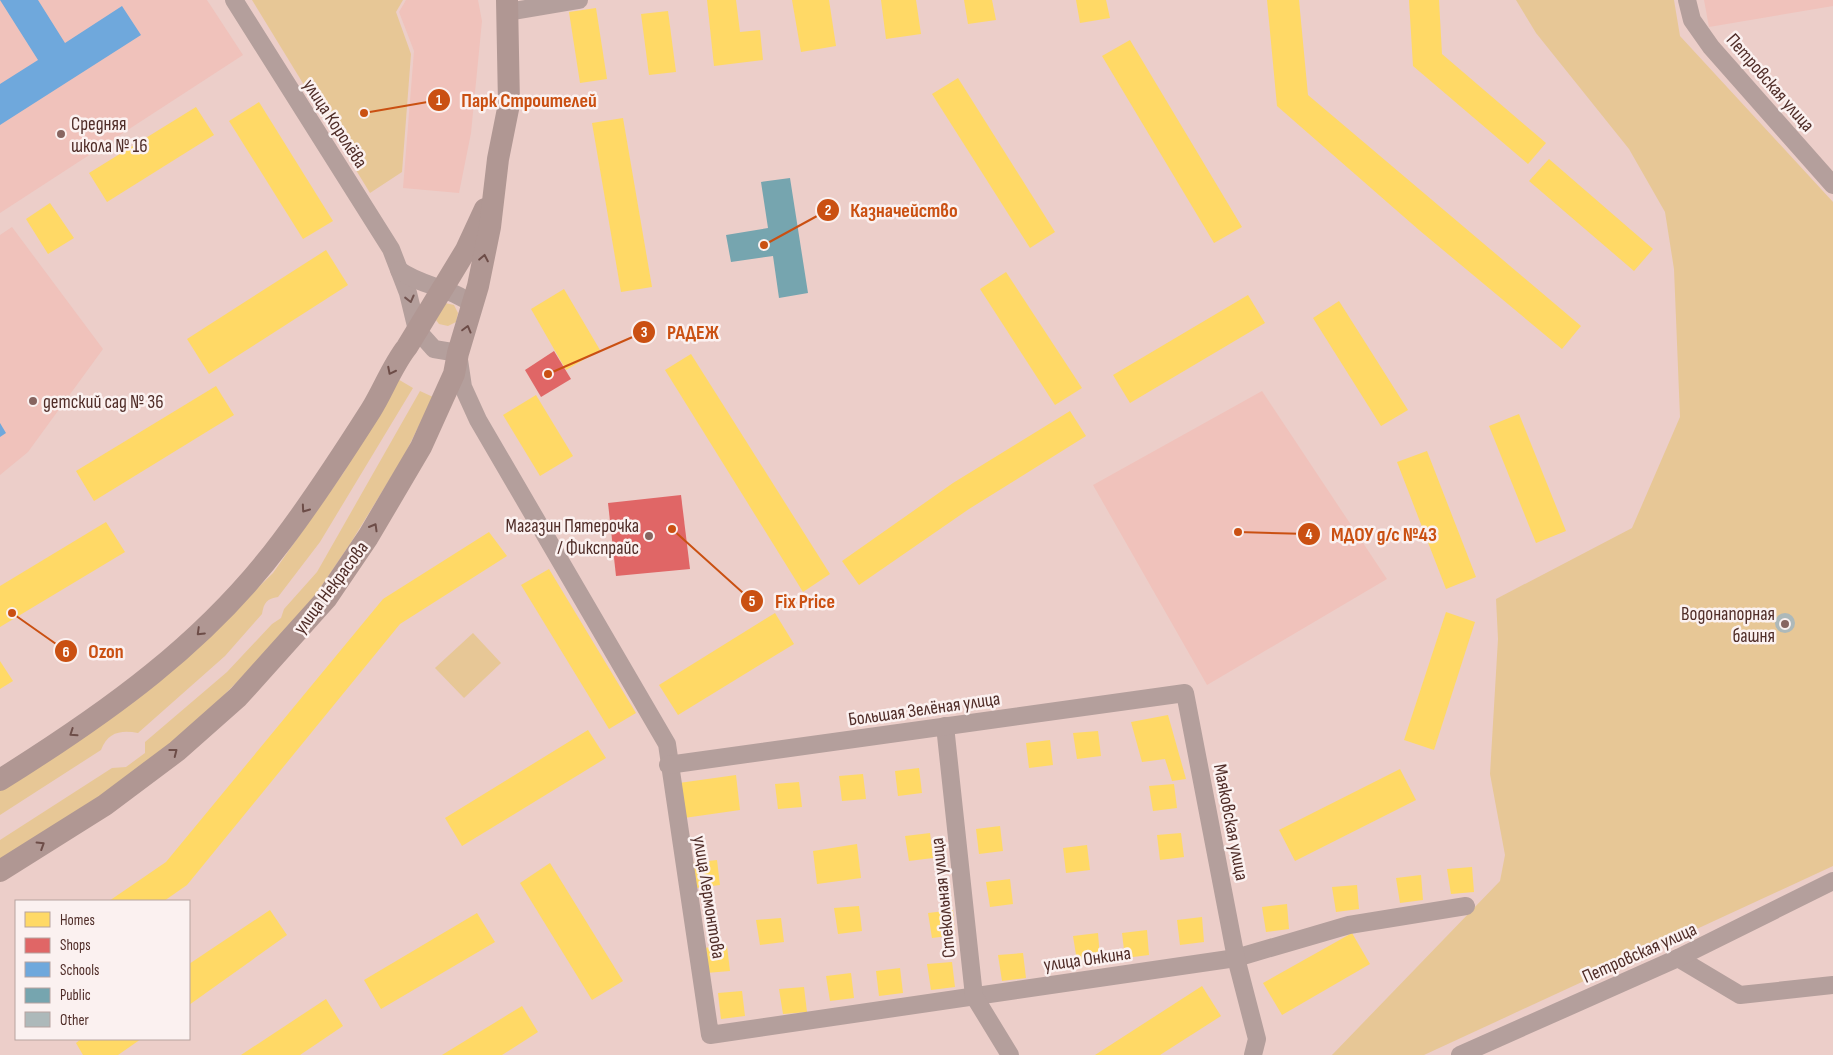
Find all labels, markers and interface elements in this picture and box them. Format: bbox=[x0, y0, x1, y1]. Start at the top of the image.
street label: Петровская улица bbox=[1721, 29, 1819, 137]
street label: улица Королёва bbox=[297, 75, 372, 173]
callout: Парк Строителей bbox=[426, 82, 607, 117]
text: Парк Строителей bbox=[461, 89, 597, 113]
text: 1 bbox=[436, 91, 442, 110]
place label: Средняя школа № 16 bbox=[71, 113, 147, 158]
marker: Средняя школа № 16 bbox=[55, 128, 67, 140]
callout: Казначейство bbox=[815, 192, 967, 227]
text: Казначейство bbox=[850, 199, 958, 223]
text: 2 bbox=[825, 201, 831, 220]
one-way arrow bbox=[478, 253, 489, 262]
one-way arrow bbox=[404, 295, 415, 304]
callout: РАДЕЖ bbox=[632, 314, 728, 349]
text: РАДЕЖ bbox=[667, 321, 719, 345]
text: 3 bbox=[641, 323, 648, 342]
one-way arrow bbox=[461, 325, 472, 334]
one-way arrow bbox=[387, 366, 397, 375]
place label: детский сад № 36 bbox=[43, 391, 164, 414]
marker: детский сад № 36 bbox=[27, 395, 39, 407]
one-way arrow bbox=[302, 503, 311, 513]
place label: Магазин Пятерочка / Фикспрайс bbox=[506, 515, 639, 560]
callout: МДОУ д/с №43 bbox=[1297, 516, 1447, 551]
text: МДОУ д/с №43 bbox=[1331, 523, 1437, 547]
one-way arrow bbox=[367, 524, 377, 533]
text: 4 bbox=[1306, 525, 1313, 544]
marker: Магазин Пятерочка / Фикспрайс bbox=[643, 530, 655, 542]
street label: улица Некрасова bbox=[289, 537, 374, 639]
callout: Fix Price bbox=[740, 583, 845, 618]
text: Fix Price bbox=[775, 590, 835, 614]
text: 5 bbox=[749, 592, 756, 611]
place label: Водонапорная башня bbox=[1681, 603, 1775, 648]
marker: Водонапорная башня bbox=[1779, 618, 1791, 630]
one-way arrow bbox=[196, 626, 205, 635]
callout: Ozon bbox=[54, 634, 134, 669]
text: Ozon bbox=[88, 640, 124, 664]
text: 6 bbox=[62, 643, 70, 662]
street label: Большая Зелёная улица bbox=[847, 687, 1002, 732]
one-way arrow bbox=[69, 727, 79, 736]
one-way arrow bbox=[168, 750, 177, 758]
street label: Маяковская улица bbox=[1208, 762, 1253, 883]
street label: улица Лермонтова bbox=[687, 834, 730, 960]
street label: Стекольная улица bbox=[926, 837, 961, 959]
one-way arrow bbox=[36, 842, 45, 852]
legend bbox=[15, 900, 190, 1040]
text: Homes bbox=[60, 911, 95, 930]
street label: Петровская улица bbox=[1579, 918, 1700, 989]
text: Shops bbox=[60, 936, 91, 955]
street label: улица Онкина bbox=[1042, 942, 1132, 977]
text: Schools bbox=[60, 961, 99, 980]
text: Public bbox=[60, 986, 91, 1005]
text: Other bbox=[60, 1011, 89, 1030]

